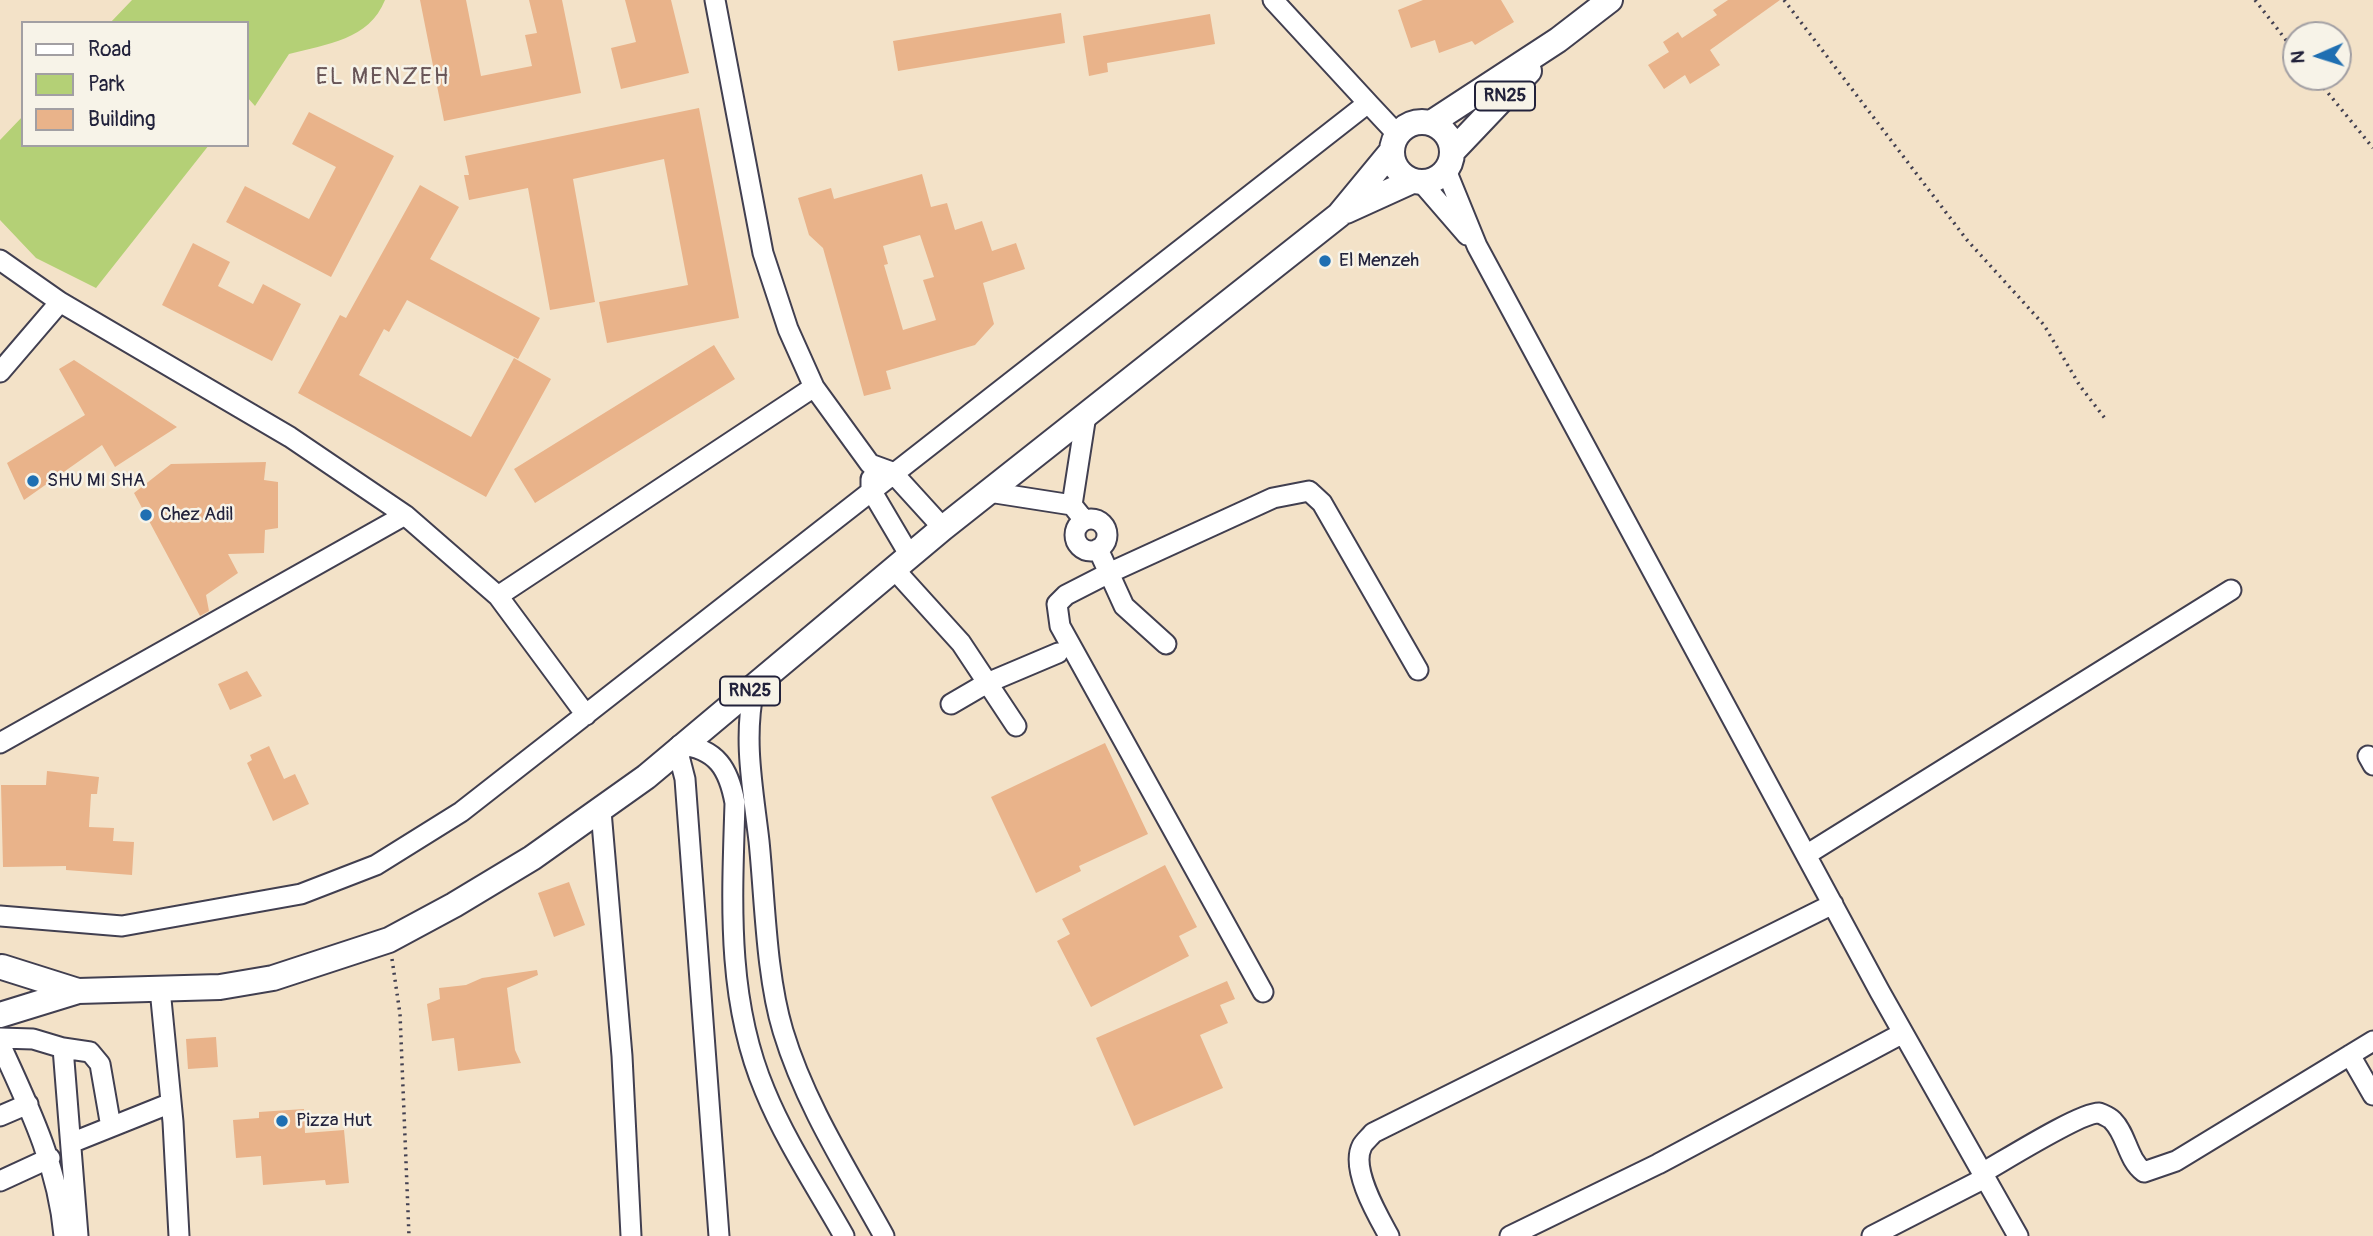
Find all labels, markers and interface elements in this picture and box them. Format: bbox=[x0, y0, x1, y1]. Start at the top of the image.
legend bbox=[21, 21, 248, 147]
north arrow bbox=[2282, 21, 2352, 91]
text: Road bbox=[88, 36, 132, 63]
text: N bbox=[2286, 50, 2310, 64]
district label: EL MENZEH bbox=[317, 64, 449, 92]
text: Park bbox=[88, 71, 125, 98]
road number: RN25 bbox=[1475, 82, 1535, 110]
text: Building bbox=[88, 106, 155, 133]
place label: El Menzeh bbox=[1339, 250, 1419, 272]
marker: El Menzeh bbox=[1317, 253, 1333, 269]
place label: SHU MI SHA bbox=[47, 470, 145, 492]
marker: SHU MI SHA bbox=[25, 473, 41, 489]
place label: Chez Adil bbox=[160, 504, 234, 526]
marker: Chez Adil bbox=[138, 507, 154, 523]
road number: RN25 bbox=[720, 676, 780, 706]
place label: Pizza Hut bbox=[296, 1110, 372, 1132]
marker: Pizza Hut bbox=[274, 1113, 290, 1129]

